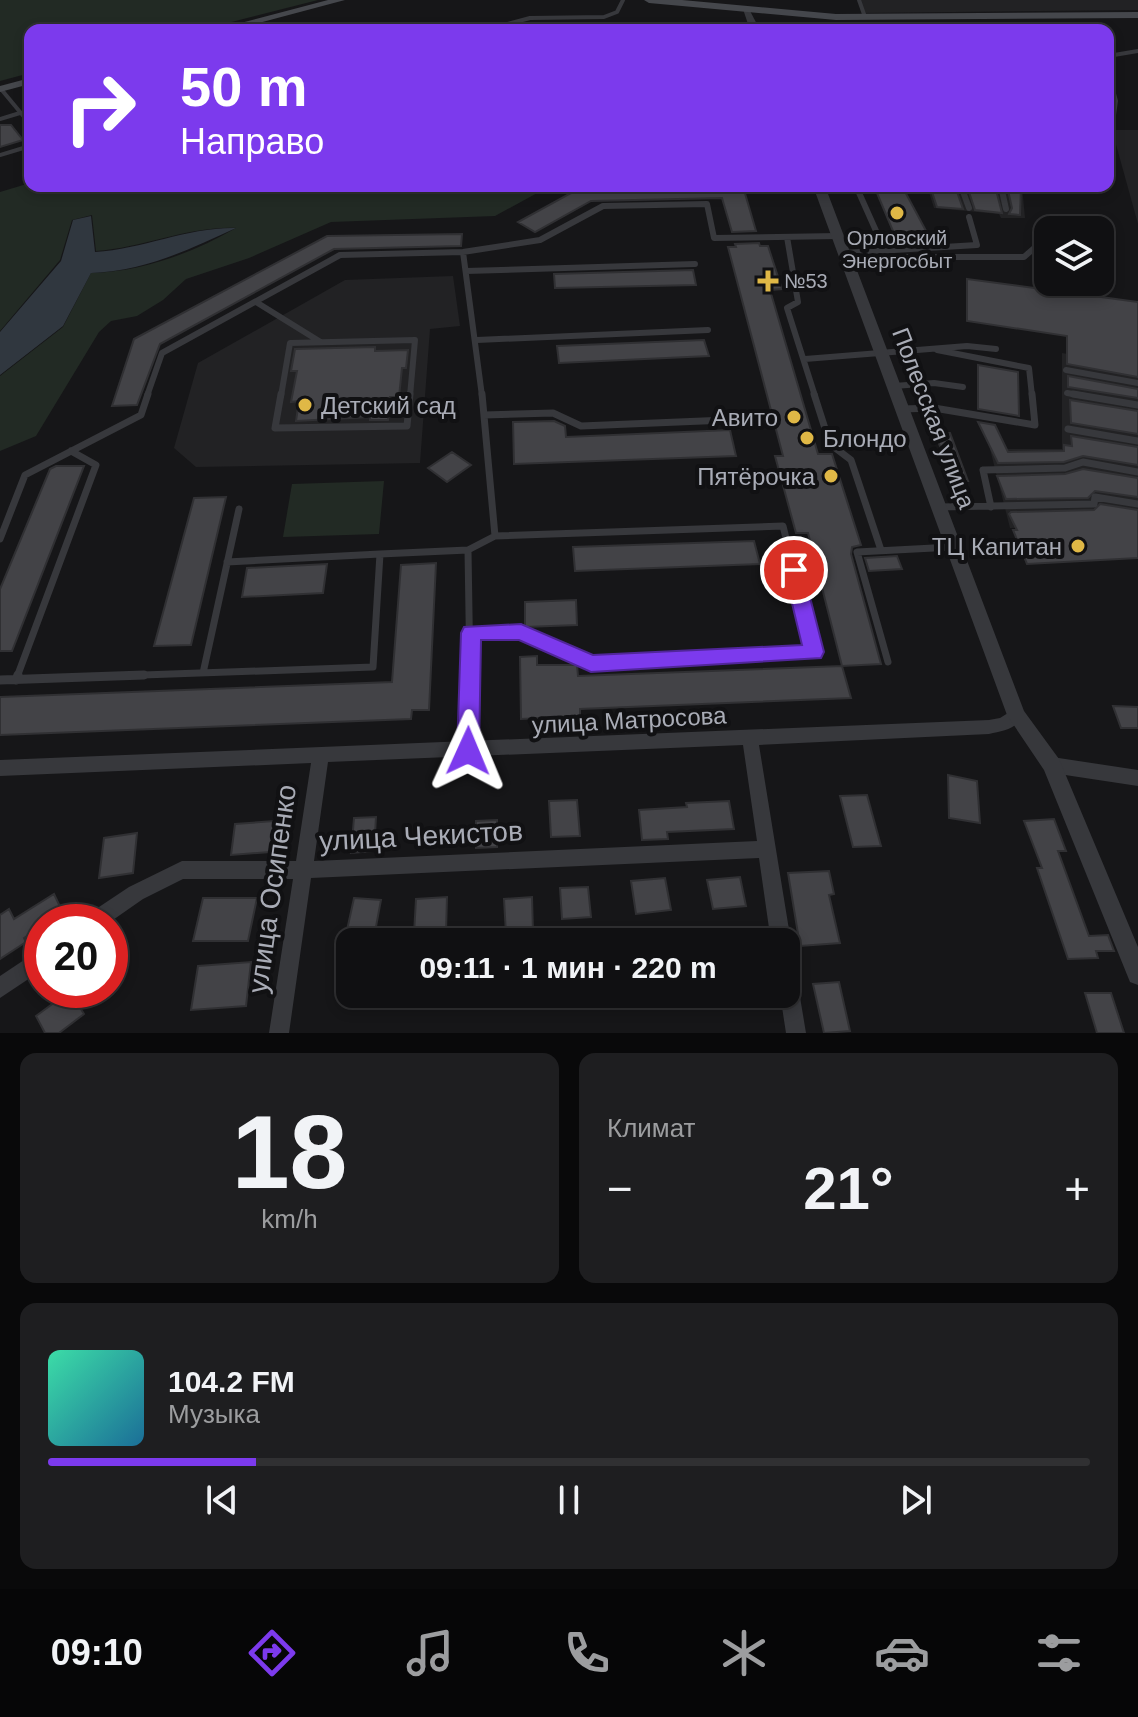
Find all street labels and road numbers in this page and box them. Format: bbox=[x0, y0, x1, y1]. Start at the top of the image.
street label: Полесская улица bbox=[887, 324, 981, 513]
street label: улица Матросова bbox=[531, 701, 728, 739]
street label: улица Осипенко bbox=[242, 783, 302, 995]
street label: улица Чекистов bbox=[318, 815, 524, 857]

